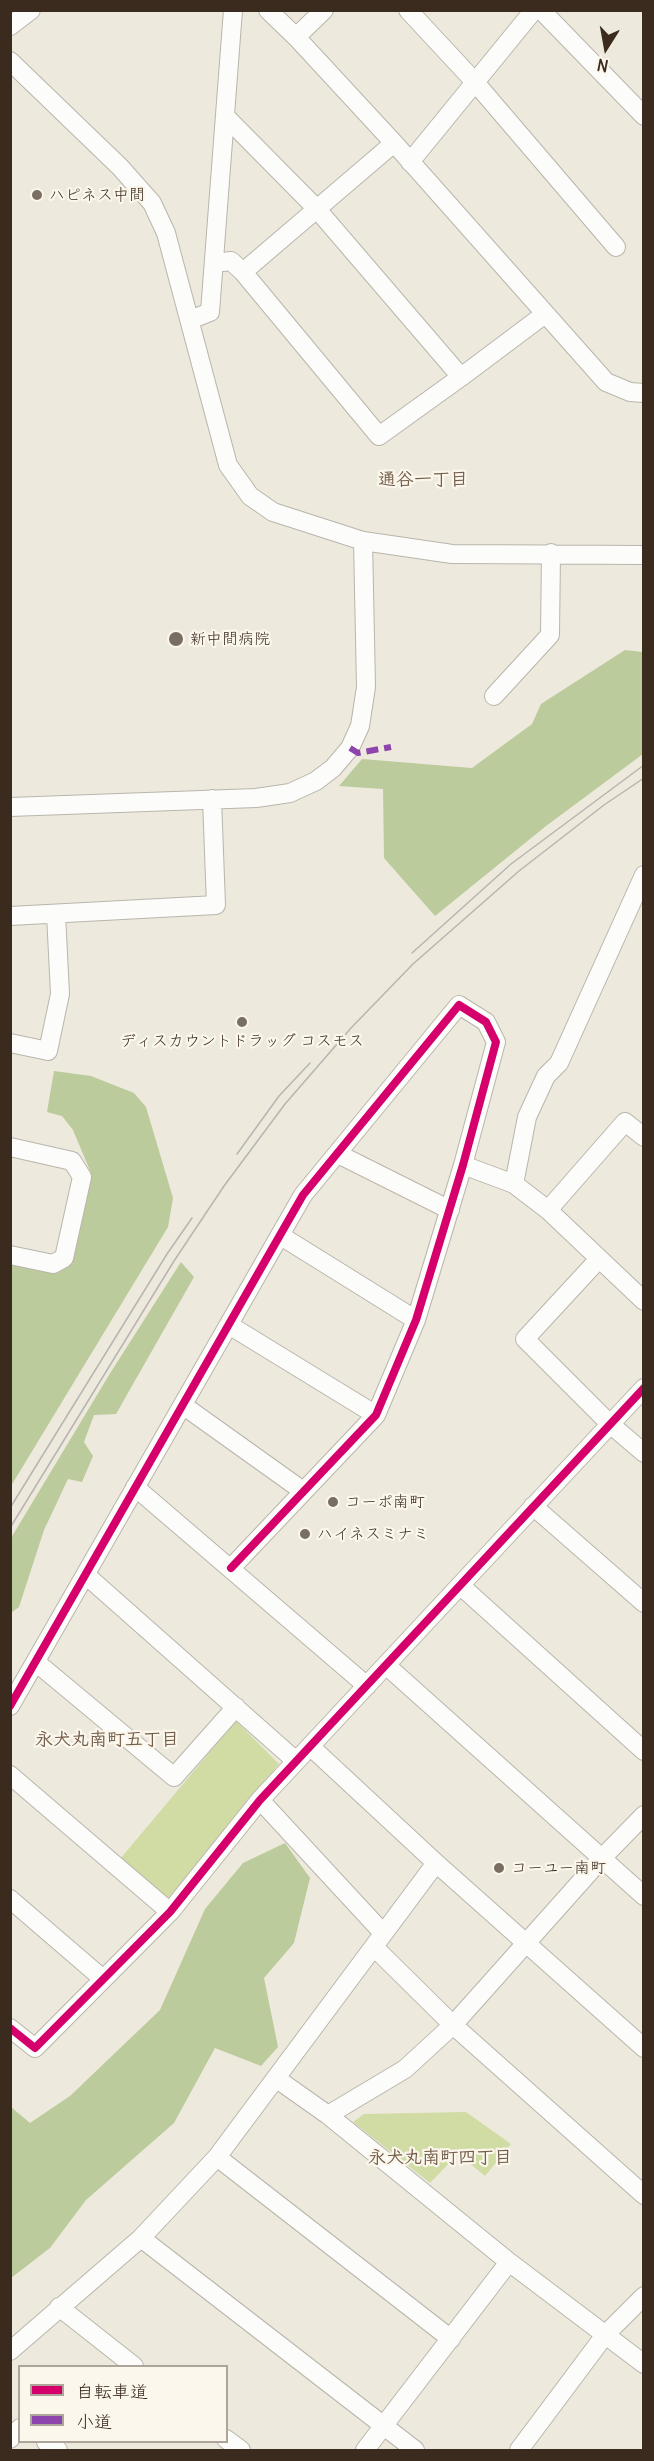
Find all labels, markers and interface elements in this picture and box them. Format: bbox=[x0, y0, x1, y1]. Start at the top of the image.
north arrow bbox=[576, 18, 636, 78]
text: N bbox=[595, 55, 610, 77]
place label: ハピネス中間 bbox=[49, 185, 145, 205]
marker: ハピネス中間 bbox=[30, 188, 44, 202]
district label: 通谷一丁目 bbox=[378, 469, 468, 491]
place label: 新中間病院 bbox=[190, 629, 270, 649]
marker: 新中間病院 bbox=[167, 630, 185, 648]
marker: ディスカウントドラッグ コスモス bbox=[235, 1015, 249, 1029]
place label: ディスカウントドラッグ コスモス bbox=[120, 1031, 364, 1051]
place label: コーポ南町 bbox=[345, 1492, 425, 1512]
marker: コーポ南町 bbox=[326, 1495, 340, 1509]
place label: ハイネスミナミ bbox=[317, 1524, 429, 1544]
marker: ハイネスミナミ bbox=[298, 1527, 312, 1541]
district label: 永犬丸南町五丁目 bbox=[35, 1729, 179, 1751]
place label: コーユー南町 bbox=[511, 1858, 606, 1878]
marker: コーユー南町 bbox=[492, 1861, 506, 1875]
district label: 永犬丸南町四丁目 bbox=[368, 2147, 512, 2169]
legend bbox=[18, 2365, 228, 2443]
text: 自転車道 bbox=[76, 2380, 148, 2403]
text: 小道 bbox=[76, 2410, 112, 2433]

